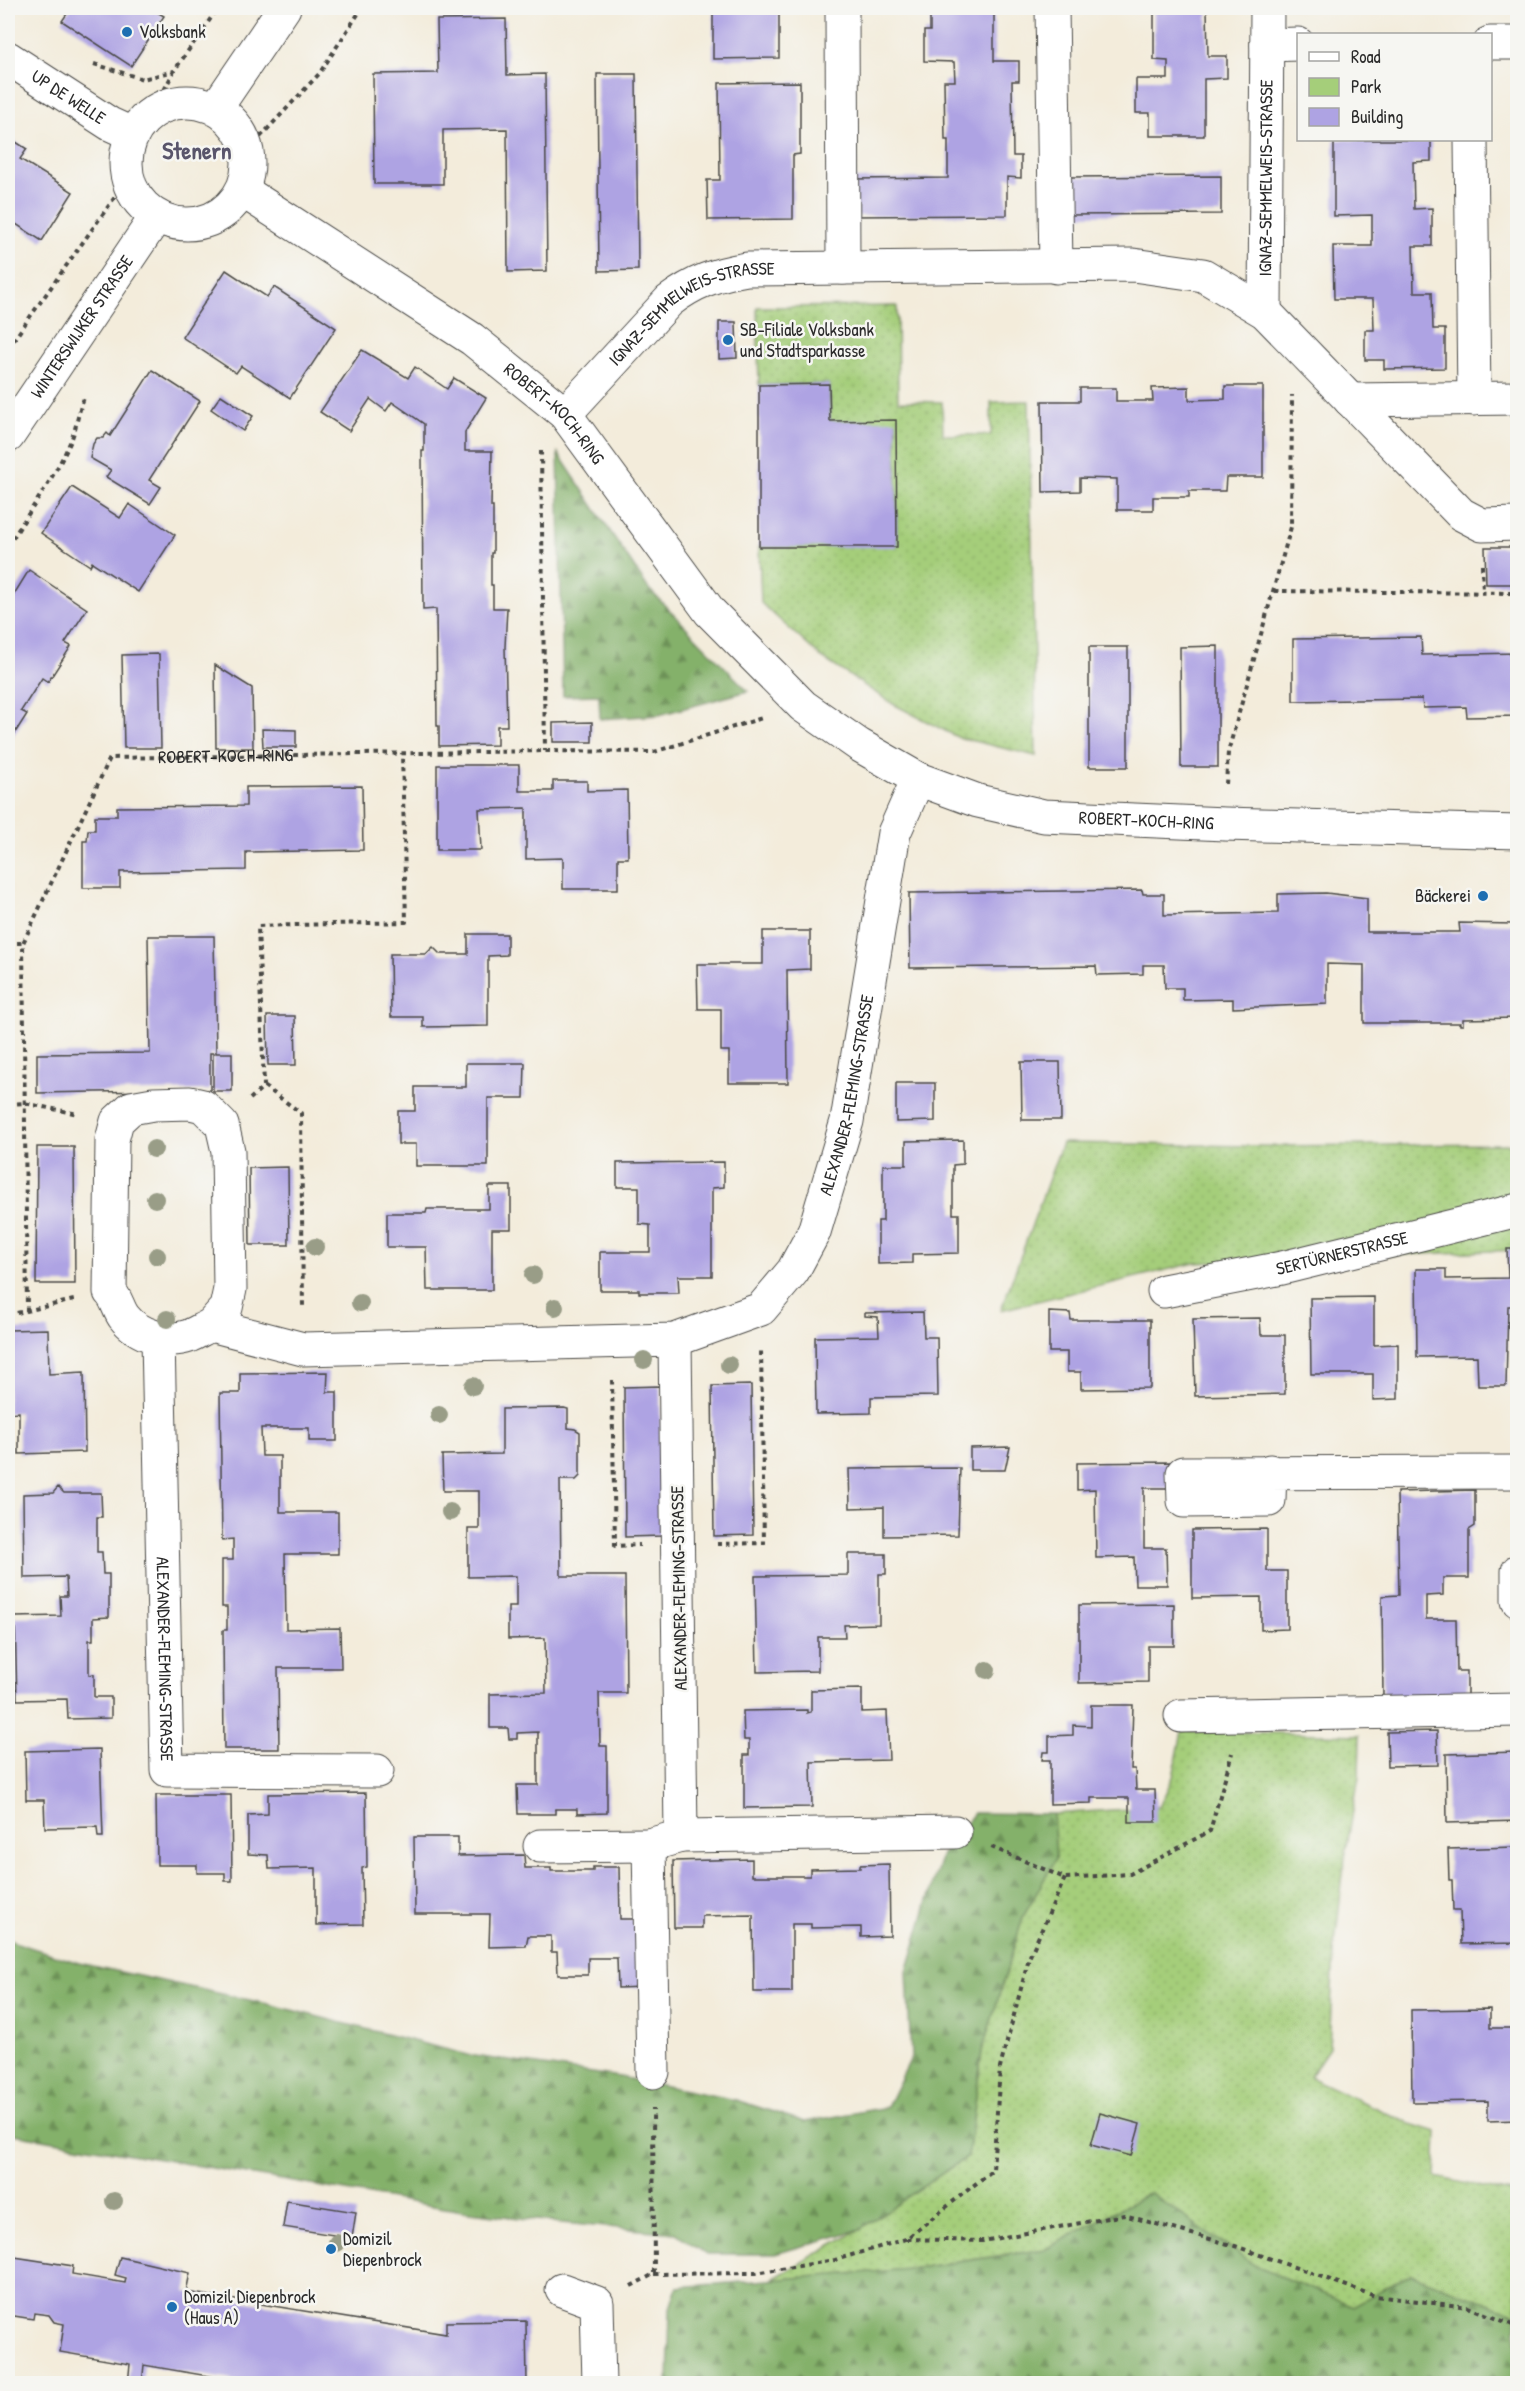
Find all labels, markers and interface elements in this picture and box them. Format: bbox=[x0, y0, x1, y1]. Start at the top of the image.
place label: Volksbank bbox=[139, 19, 206, 44]
marker: Volksbank bbox=[120, 25, 134, 39]
legend bbox=[1297, 33, 1492, 141]
text: Road bbox=[1351, 44, 1381, 69]
street label: UP DE WELLE bbox=[27, 63, 111, 130]
text: Park bbox=[1351, 74, 1382, 99]
street label: IGNAZ-SEMMELWEIS-STRASSE bbox=[1252, 79, 1279, 277]
text: Building bbox=[1351, 104, 1403, 129]
district label: Stenern bbox=[162, 134, 232, 166]
street label: WINTERSWIJKER STRASSE bbox=[24, 250, 139, 403]
street label: IGNAZ-SEMMELWEIS-STRASSE bbox=[602, 256, 775, 371]
place label: SB-Filiale Volksbank und Stadtsparkasse bbox=[740, 317, 875, 363]
marker: SB-Filiale Volksbank und Stadtsparkasse bbox=[721, 333, 735, 347]
street label: ROBERT-KOCH-RING bbox=[499, 356, 611, 469]
street label: ROBERT-KOCH-RING bbox=[158, 742, 294, 769]
street label: ROBERT-KOCH-RING bbox=[1078, 805, 1215, 835]
place label: Bäckerei bbox=[1415, 883, 1471, 908]
marker: Bäckerei bbox=[1476, 889, 1490, 903]
street label: ALEXANDER-FLEMING-STRASSE bbox=[813, 993, 879, 1198]
street label: SERTÜRNERSTRASSE bbox=[1274, 1225, 1410, 1281]
street label: ALEXANDER-FLEMING-STRASSE bbox=[664, 1486, 693, 1690]
street label: ALEXANDER-FLEMING-STRASSE bbox=[151, 1556, 180, 1762]
place label: Domizil Diepenbrock bbox=[343, 2226, 422, 2272]
marker: Domizil Diepenbrock bbox=[324, 2242, 338, 2256]
place label: Domizil Diepenbrock (Haus A) bbox=[184, 2284, 316, 2330]
marker: Domizil Diepenbrock (Haus A) bbox=[165, 2300, 179, 2314]

